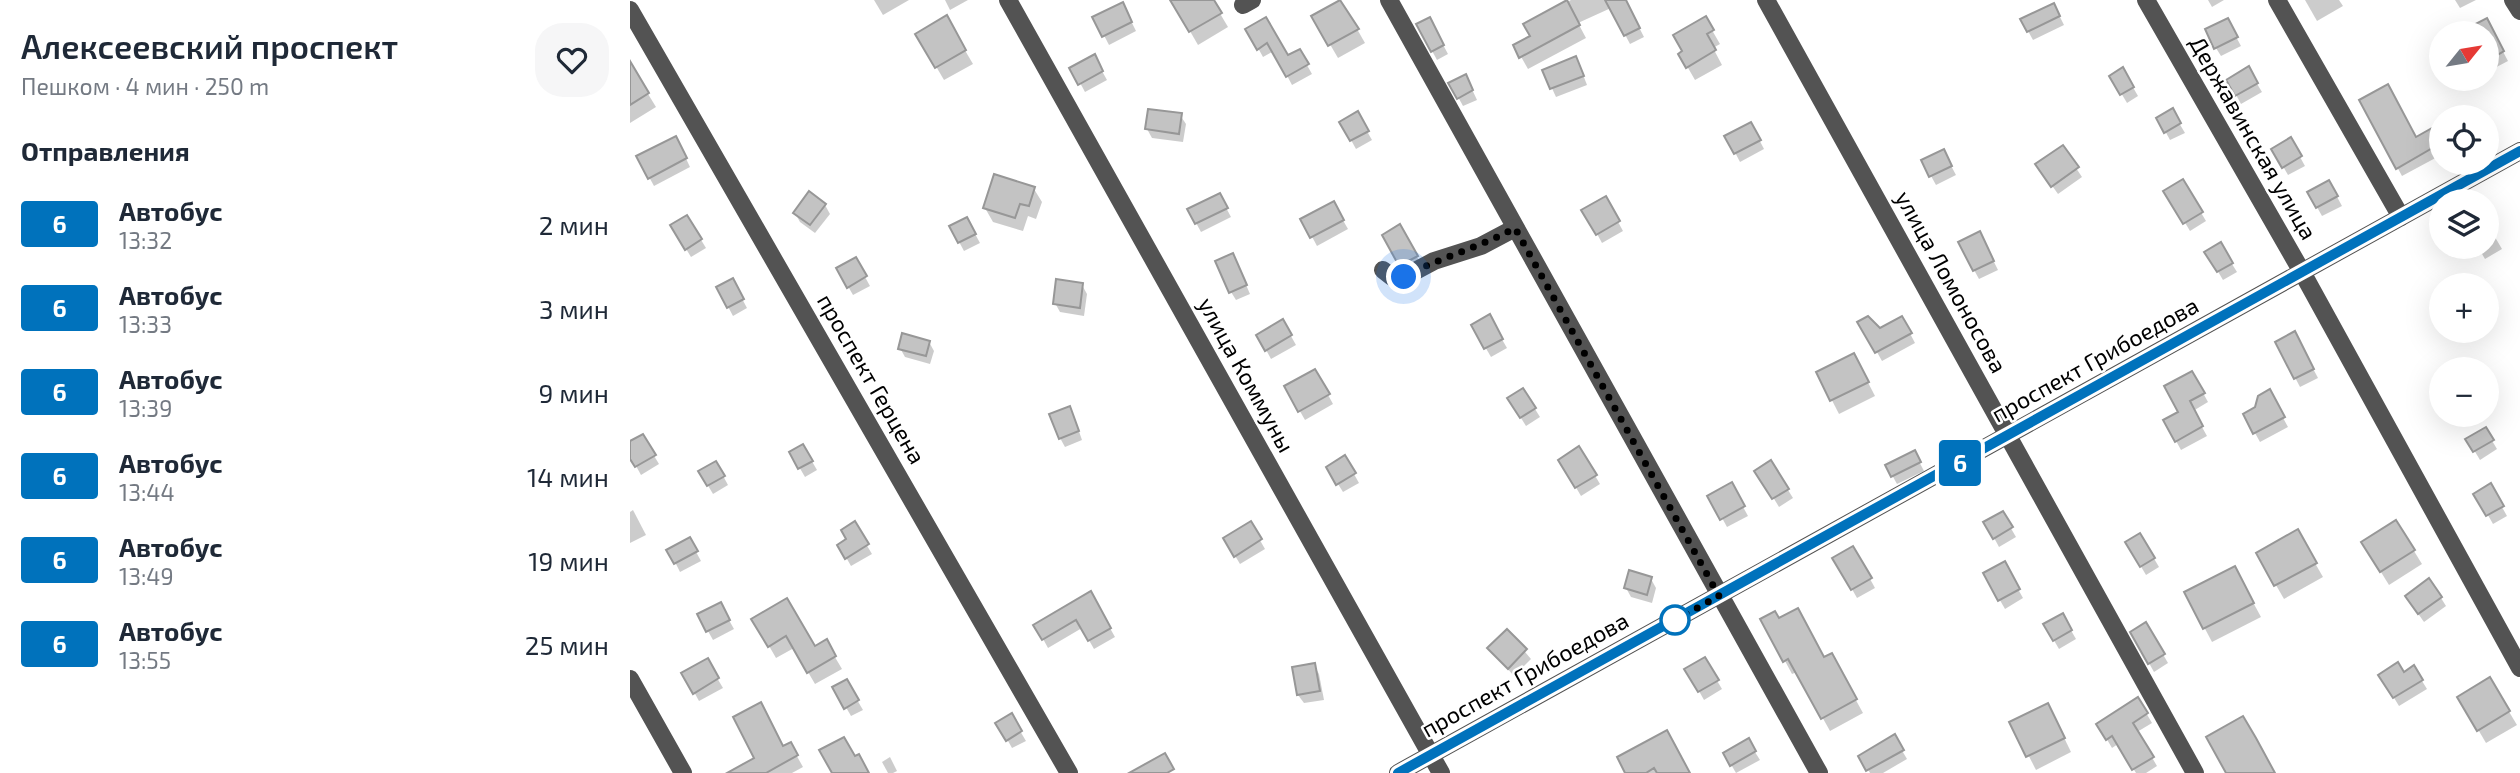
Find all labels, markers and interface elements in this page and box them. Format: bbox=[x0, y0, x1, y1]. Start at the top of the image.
north arrow bbox=[2429, 21, 2499, 91]
map controls bbox=[2429, 21, 2499, 427]
button: heart bbox=[535, 23, 609, 97]
text: Алексеевский проспект bbox=[21, 26, 398, 66]
street label: Державинская улица bbox=[2183, 31, 2324, 245]
text: Пешком · 4 мин · 250 m bbox=[21, 72, 269, 100]
button: locate bbox=[2429, 105, 2499, 175]
text: Отправления bbox=[21, 135, 190, 166]
street label: улица Ломоносова bbox=[1889, 186, 2014, 378]
button: layers bbox=[2429, 189, 2499, 259]
text: Автобус bbox=[119, 195, 222, 226]
text: 6 bbox=[52, 209, 67, 238]
text: 2 мин bbox=[539, 209, 609, 240]
text: 13:32 bbox=[119, 226, 172, 254]
your location bbox=[1386, 259, 1421, 294]
button: + bbox=[2429, 273, 2499, 343]
text: Автобус bbox=[119, 279, 222, 310]
street label: проспект Герцена bbox=[812, 289, 932, 468]
street label: проспект Грибоедова bbox=[1986, 291, 2203, 428]
street label: улица Коммуны bbox=[1192, 292, 1301, 457]
text: 6 bbox=[52, 293, 67, 322]
text: 3 мин bbox=[539, 293, 609, 324]
text: 13:33 bbox=[119, 310, 172, 338]
button: − bbox=[2429, 357, 2499, 427]
text: Автобус bbox=[119, 363, 222, 394]
text: 6 bbox=[52, 377, 67, 406]
text: 9 мин bbox=[538, 377, 609, 408]
text: 13:39 bbox=[119, 394, 172, 422]
line badge: 6 bbox=[1937, 440, 1983, 486]
text: Автобус bbox=[119, 447, 222, 478]
text: 6 bbox=[1953, 448, 1967, 477]
text: 6 bbox=[52, 461, 67, 490]
text: 14 мин bbox=[527, 461, 609, 492]
text: 13:44 bbox=[119, 478, 175, 506]
text: Автобус bbox=[119, 531, 222, 562]
text: 6 bbox=[52, 545, 67, 574]
text: 19 мин bbox=[528, 545, 609, 576]
text: 13:49 bbox=[119, 562, 174, 590]
unlabelled marker bbox=[1660, 605, 1690, 635]
street label: проспект Грибоедова bbox=[1416, 606, 1633, 743]
text: Автобус bbox=[119, 615, 222, 646]
text: 6 bbox=[52, 629, 67, 658]
text: 25 мин bbox=[525, 629, 609, 660]
text: 13:55 bbox=[119, 646, 171, 674]

